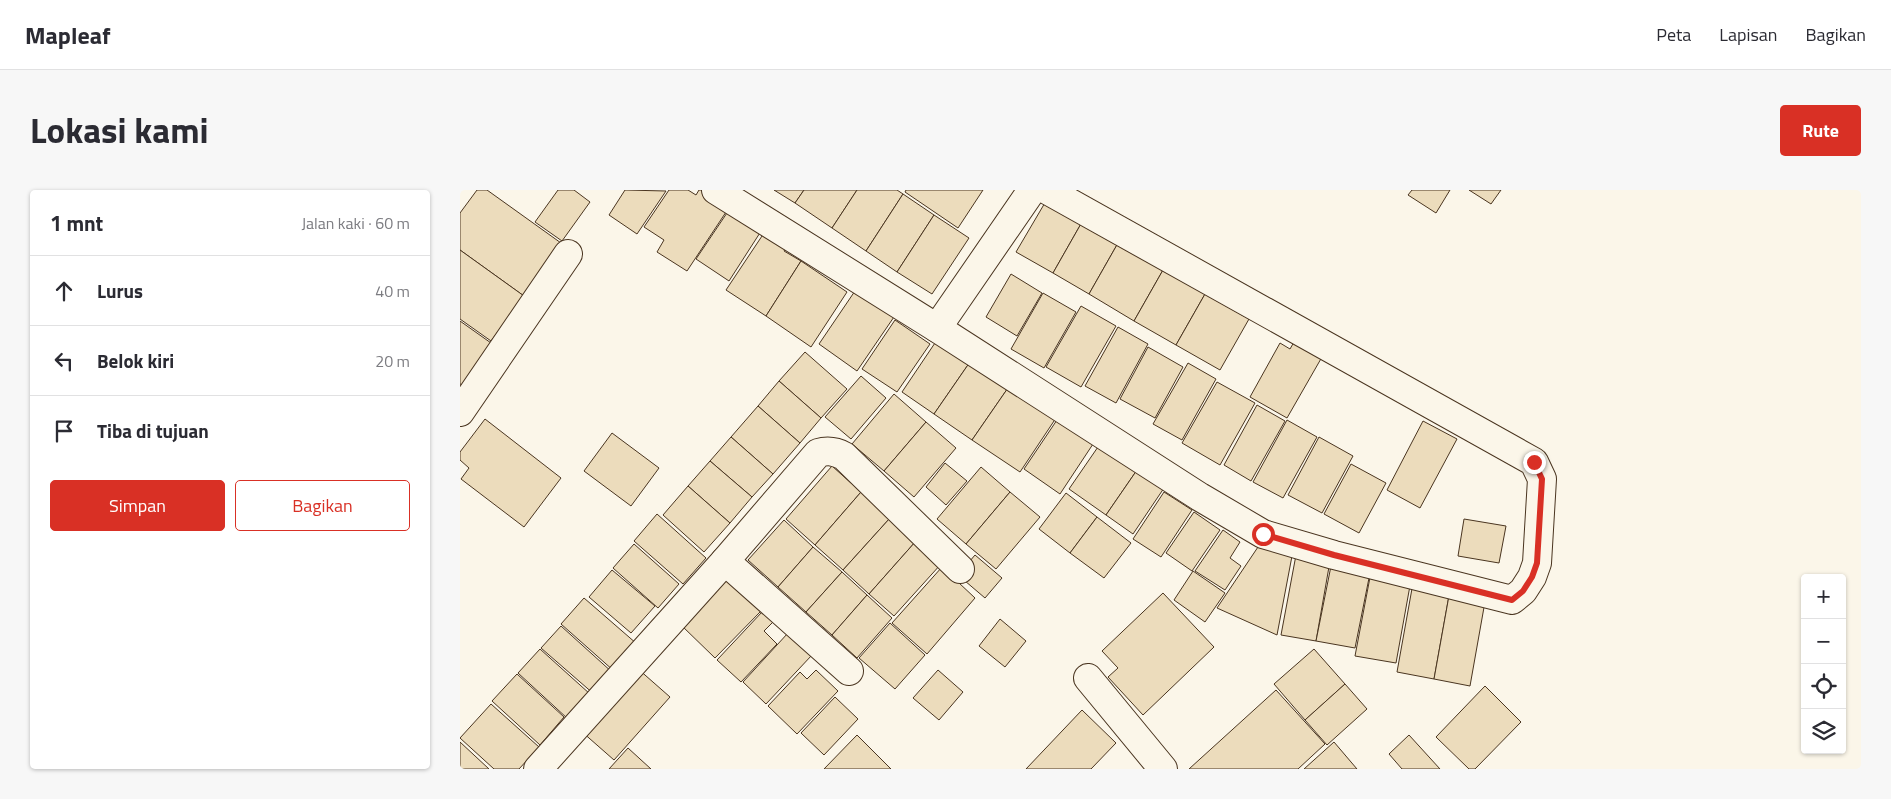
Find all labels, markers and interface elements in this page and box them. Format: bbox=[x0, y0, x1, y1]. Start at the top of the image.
text: Mapleaf bbox=[25, 17, 110, 53]
text: Peta bbox=[1656, 21, 1691, 48]
text: Lapisan bbox=[1719, 21, 1777, 48]
text: Bagikan bbox=[1805, 21, 1866, 48]
text: Lokasi kami bbox=[30, 103, 209, 157]
button: Rute bbox=[1780, 105, 1861, 156]
text: 1 mnt bbox=[50, 207, 103, 239]
text: Jalan kaki · 60 m bbox=[301, 211, 410, 235]
text: Lurus bbox=[97, 276, 143, 305]
icon: ahead bbox=[50, 277, 78, 305]
text: 40 m bbox=[375, 279, 410, 303]
text: Belok kiri bbox=[97, 346, 174, 375]
icon: left bbox=[50, 347, 78, 375]
text: 20 m bbox=[375, 349, 410, 373]
text: Tiba di tujuan bbox=[97, 416, 209, 445]
icon: arrive bbox=[50, 417, 78, 445]
route end bbox=[1523, 451, 1546, 474]
button: Simpan bbox=[50, 480, 225, 531]
button: Bagikan bbox=[235, 480, 410, 531]
route start bbox=[1252, 523, 1275, 546]
map controls bbox=[1801, 574, 1846, 754]
button: + bbox=[1801, 574, 1846, 619]
button: − bbox=[1801, 619, 1846, 664]
button: locate bbox=[1801, 664, 1846, 709]
button: layers bbox=[1801, 709, 1846, 754]

